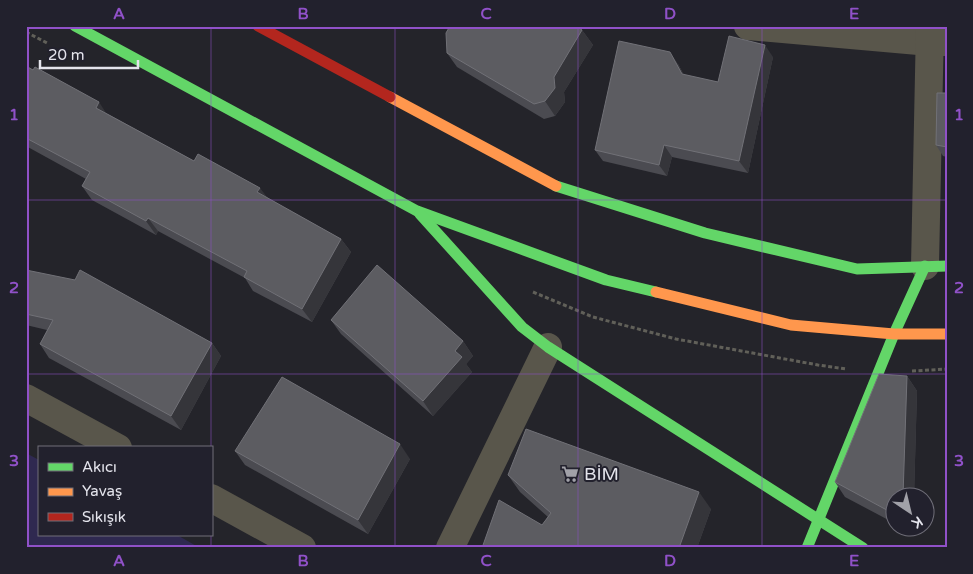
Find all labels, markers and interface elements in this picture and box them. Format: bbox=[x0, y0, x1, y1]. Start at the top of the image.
text: A bbox=[113, 4, 125, 24]
text: B bbox=[297, 4, 309, 24]
text: C bbox=[480, 4, 492, 24]
text: D bbox=[664, 4, 676, 24]
text: E bbox=[849, 4, 859, 24]
scale bar bbox=[40, 38, 138, 70]
text: 20 m bbox=[48, 46, 85, 64]
text: 1 bbox=[9, 105, 19, 125]
text: 1 bbox=[954, 105, 964, 125]
text: 2 bbox=[9, 278, 19, 298]
text: 2 bbox=[954, 278, 964, 298]
legend bbox=[38, 446, 212, 536]
text: 3 bbox=[9, 451, 19, 471]
text: 3 bbox=[954, 451, 964, 471]
text: Akıcı bbox=[82, 458, 117, 476]
place label: BİM bbox=[584, 463, 619, 485]
supermarket icon: BİM bbox=[560, 464, 580, 484]
text: Yavaş bbox=[82, 482, 122, 500]
north arrow bbox=[886, 486, 936, 536]
text: Sıkışık bbox=[82, 508, 126, 526]
text: K bbox=[908, 513, 926, 532]
text: A bbox=[113, 551, 125, 571]
text: B bbox=[297, 551, 309, 571]
text: C bbox=[480, 551, 492, 571]
text: D bbox=[664, 551, 676, 571]
text: E bbox=[849, 551, 859, 571]

